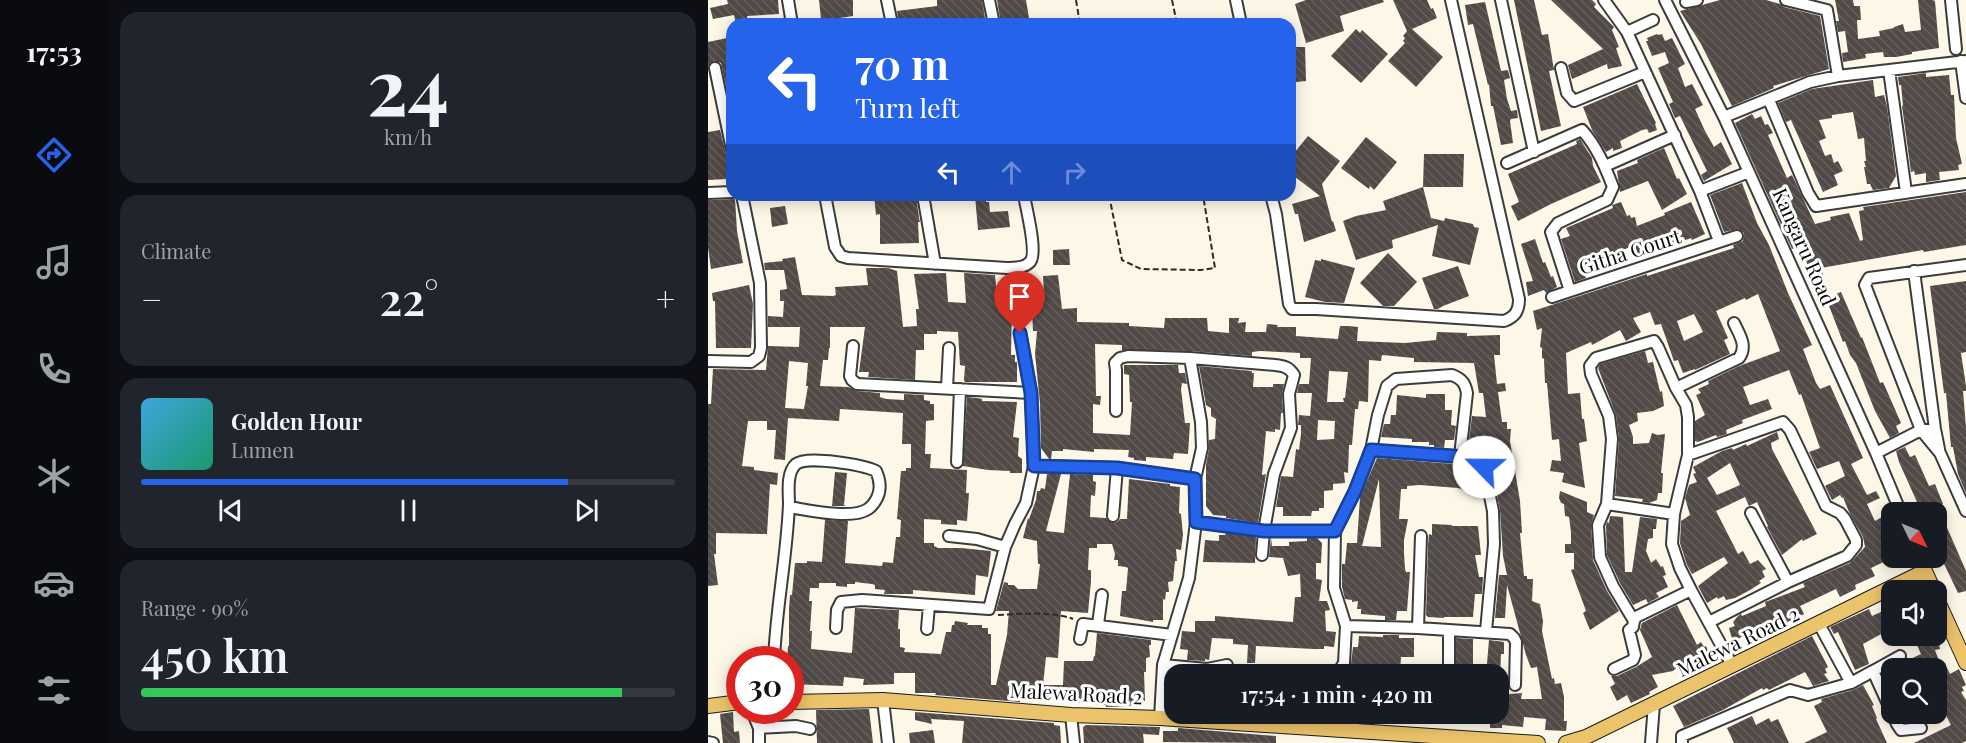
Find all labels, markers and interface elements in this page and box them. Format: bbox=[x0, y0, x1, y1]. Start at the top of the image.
text: 24 bbox=[367, 32, 449, 136]
text: 17:53 bbox=[26, 33, 82, 69]
text: 70 m bbox=[855, 35, 949, 91]
icon: left bbox=[756, 42, 834, 120]
text: Turn left bbox=[855, 89, 959, 125]
text: km/h bbox=[384, 123, 432, 150]
icon: directions bbox=[33, 134, 75, 176]
icon: left bbox=[932, 156, 965, 189]
icon: ahead bbox=[995, 156, 1028, 189]
icon: right bbox=[1058, 156, 1091, 189]
street label: Kangaru Road bbox=[1767, 183, 1844, 310]
street label: Githa Court bbox=[1575, 221, 1685, 280]
text: Climate bbox=[141, 237, 211, 264]
icon: music bbox=[33, 241, 75, 283]
text: 22° bbox=[379, 267, 439, 327]
pin bbox=[994, 271, 1045, 333]
text: − bbox=[141, 276, 162, 320]
text: + bbox=[656, 276, 675, 320]
icon: arrive bbox=[1003, 280, 1036, 313]
icon: phone bbox=[33, 348, 75, 390]
text: Golden Hour bbox=[231, 406, 362, 436]
position arrow bbox=[1452, 435, 1516, 499]
text: Lumen bbox=[231, 436, 294, 463]
icon: climate bbox=[33, 455, 75, 497]
icon: previous bbox=[214, 494, 247, 527]
icon: pause bbox=[392, 494, 425, 527]
icon: next bbox=[570, 494, 603, 527]
north arrow bbox=[1881, 502, 1947, 568]
map controls bbox=[1881, 502, 1947, 724]
icon: car bbox=[33, 562, 75, 604]
button: sound bbox=[1881, 580, 1947, 646]
text: Range · 90% bbox=[141, 594, 248, 621]
street label: Malewa Road 2 bbox=[1672, 599, 1803, 682]
text: 450 km bbox=[141, 624, 289, 684]
speed limit sign: 30 bbox=[726, 646, 804, 724]
button: search bbox=[1881, 658, 1947, 724]
icon: filters bbox=[33, 669, 75, 711]
street label: Malewa Road 2 bbox=[1009, 676, 1143, 709]
text: 17:54 · 1 min · 420 m bbox=[1240, 679, 1433, 709]

